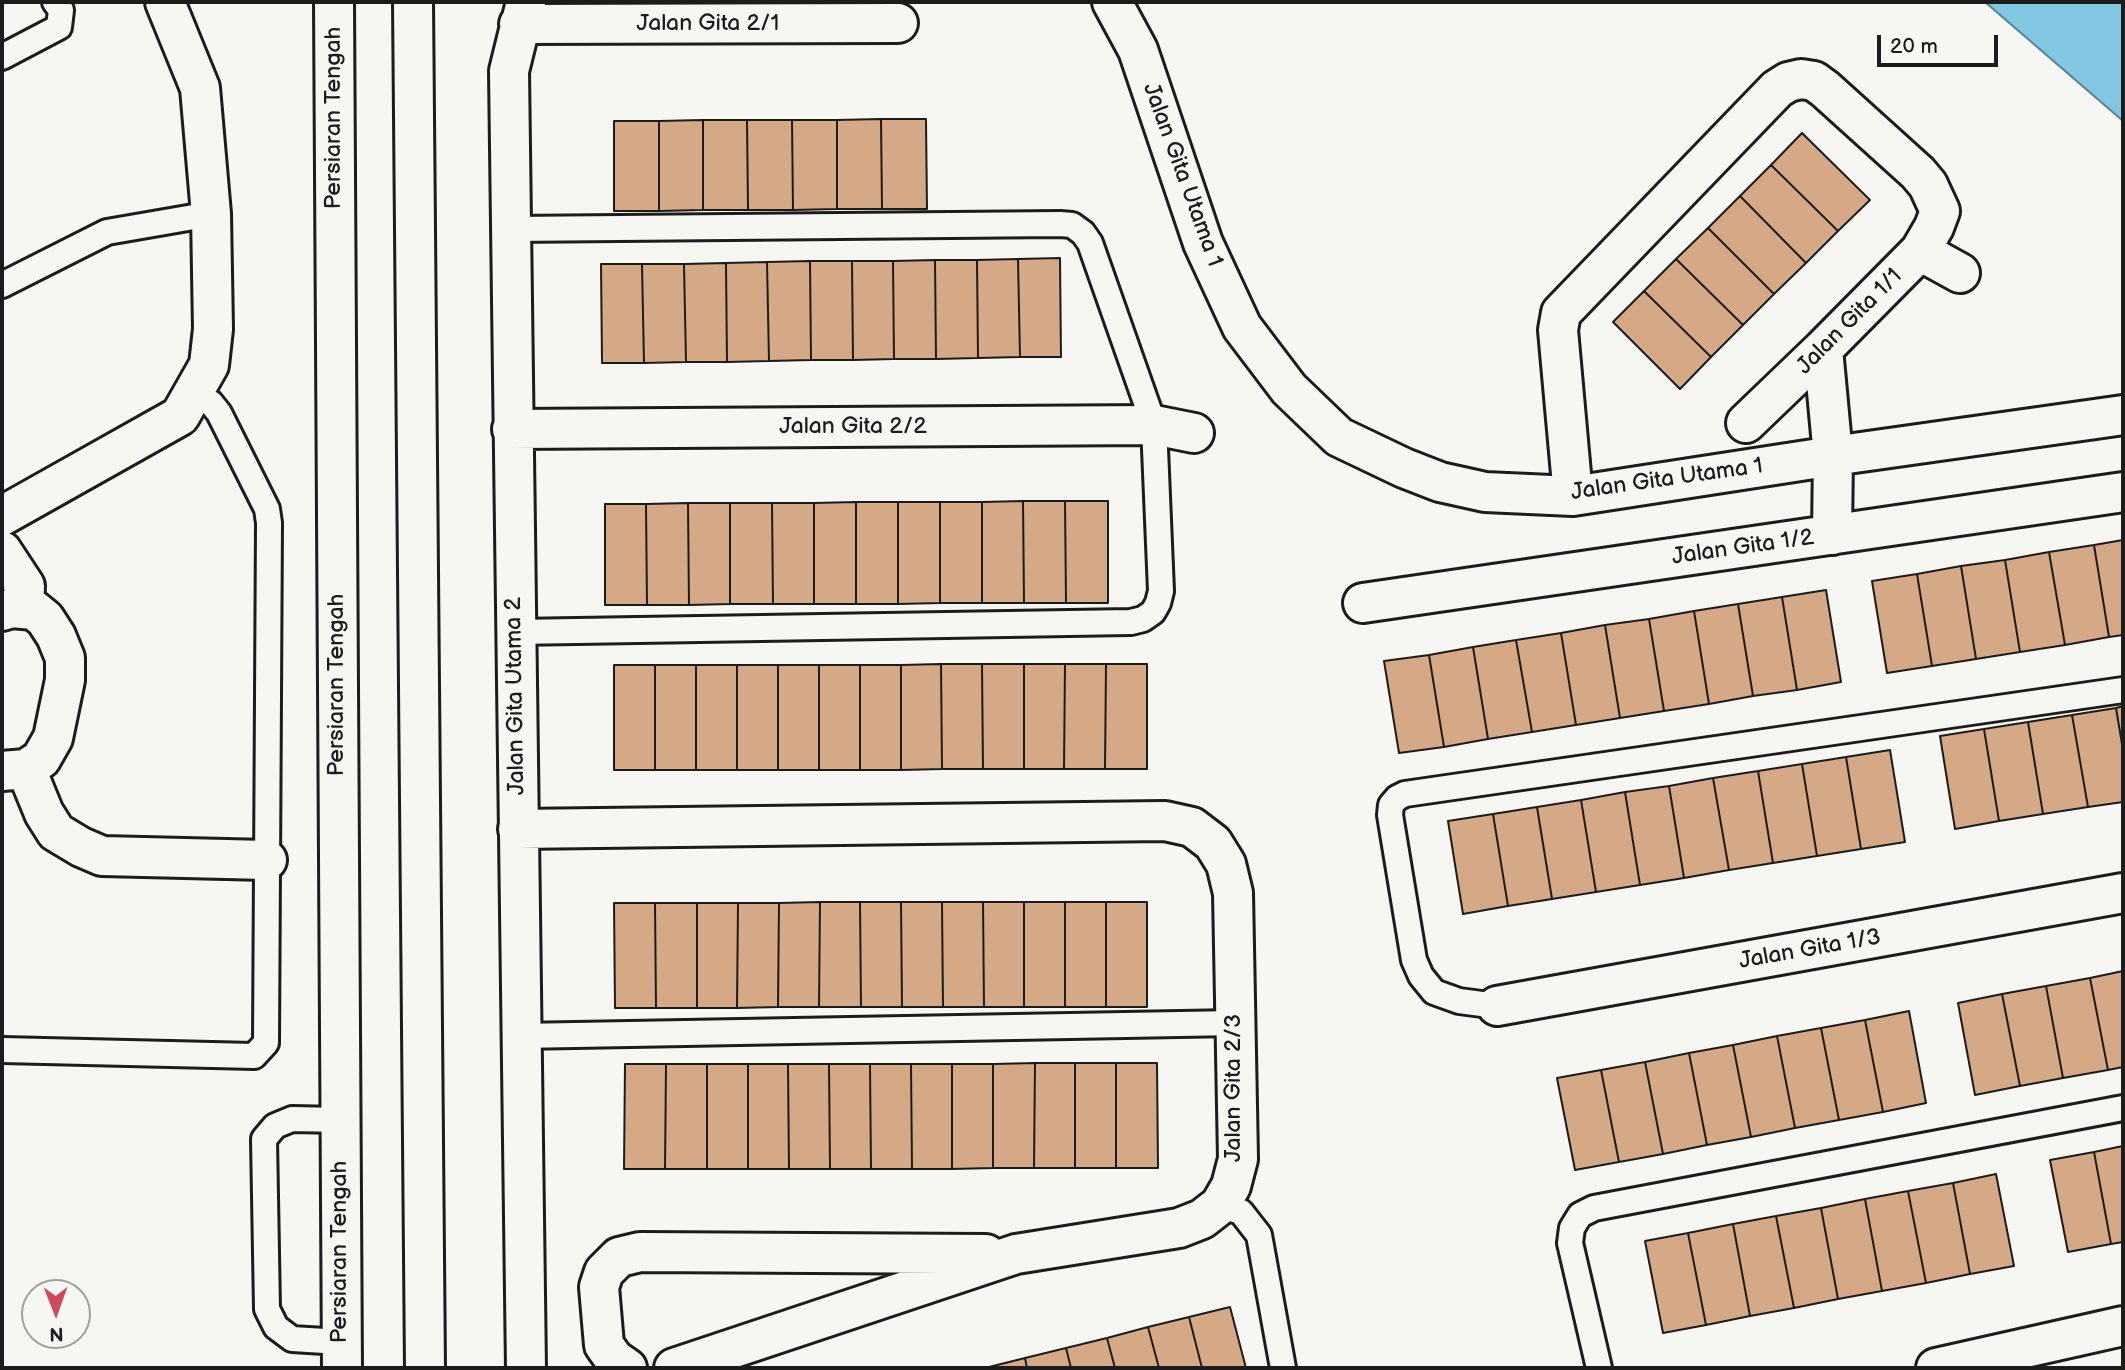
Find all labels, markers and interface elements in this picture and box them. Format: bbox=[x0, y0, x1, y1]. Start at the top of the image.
street label: Jalan Gita 2/1 bbox=[637, 10, 779, 38]
scale bar bbox=[1880, 21, 2001, 65]
street label: Persiaran Tengah bbox=[320, 27, 348, 209]
text: 20 m bbox=[1890, 34, 1938, 59]
street label: Jalan Gita Utama 1 bbox=[1136, 79, 1228, 271]
street label: Jalan Gita 1/1 bbox=[1791, 263, 1909, 381]
street label: Jalan Gita 2/2 bbox=[779, 413, 927, 441]
street label: Jalan Gita Utama 1 bbox=[1569, 453, 1765, 507]
street label: Jalan Gita 1/2 bbox=[1670, 524, 1816, 572]
street label: Persiaran Tengah bbox=[323, 594, 351, 776]
street label: Jalan Gita Utama 2 bbox=[500, 597, 532, 795]
street label: Jalan Gita 1/3 bbox=[1737, 924, 1883, 976]
street label: Jalan Gita 2/3 bbox=[1220, 1014, 1248, 1162]
street label: Persiaran Tengah bbox=[326, 1161, 354, 1343]
north arrow bbox=[21, 1279, 91, 1349]
text: N bbox=[49, 1322, 64, 1345]

